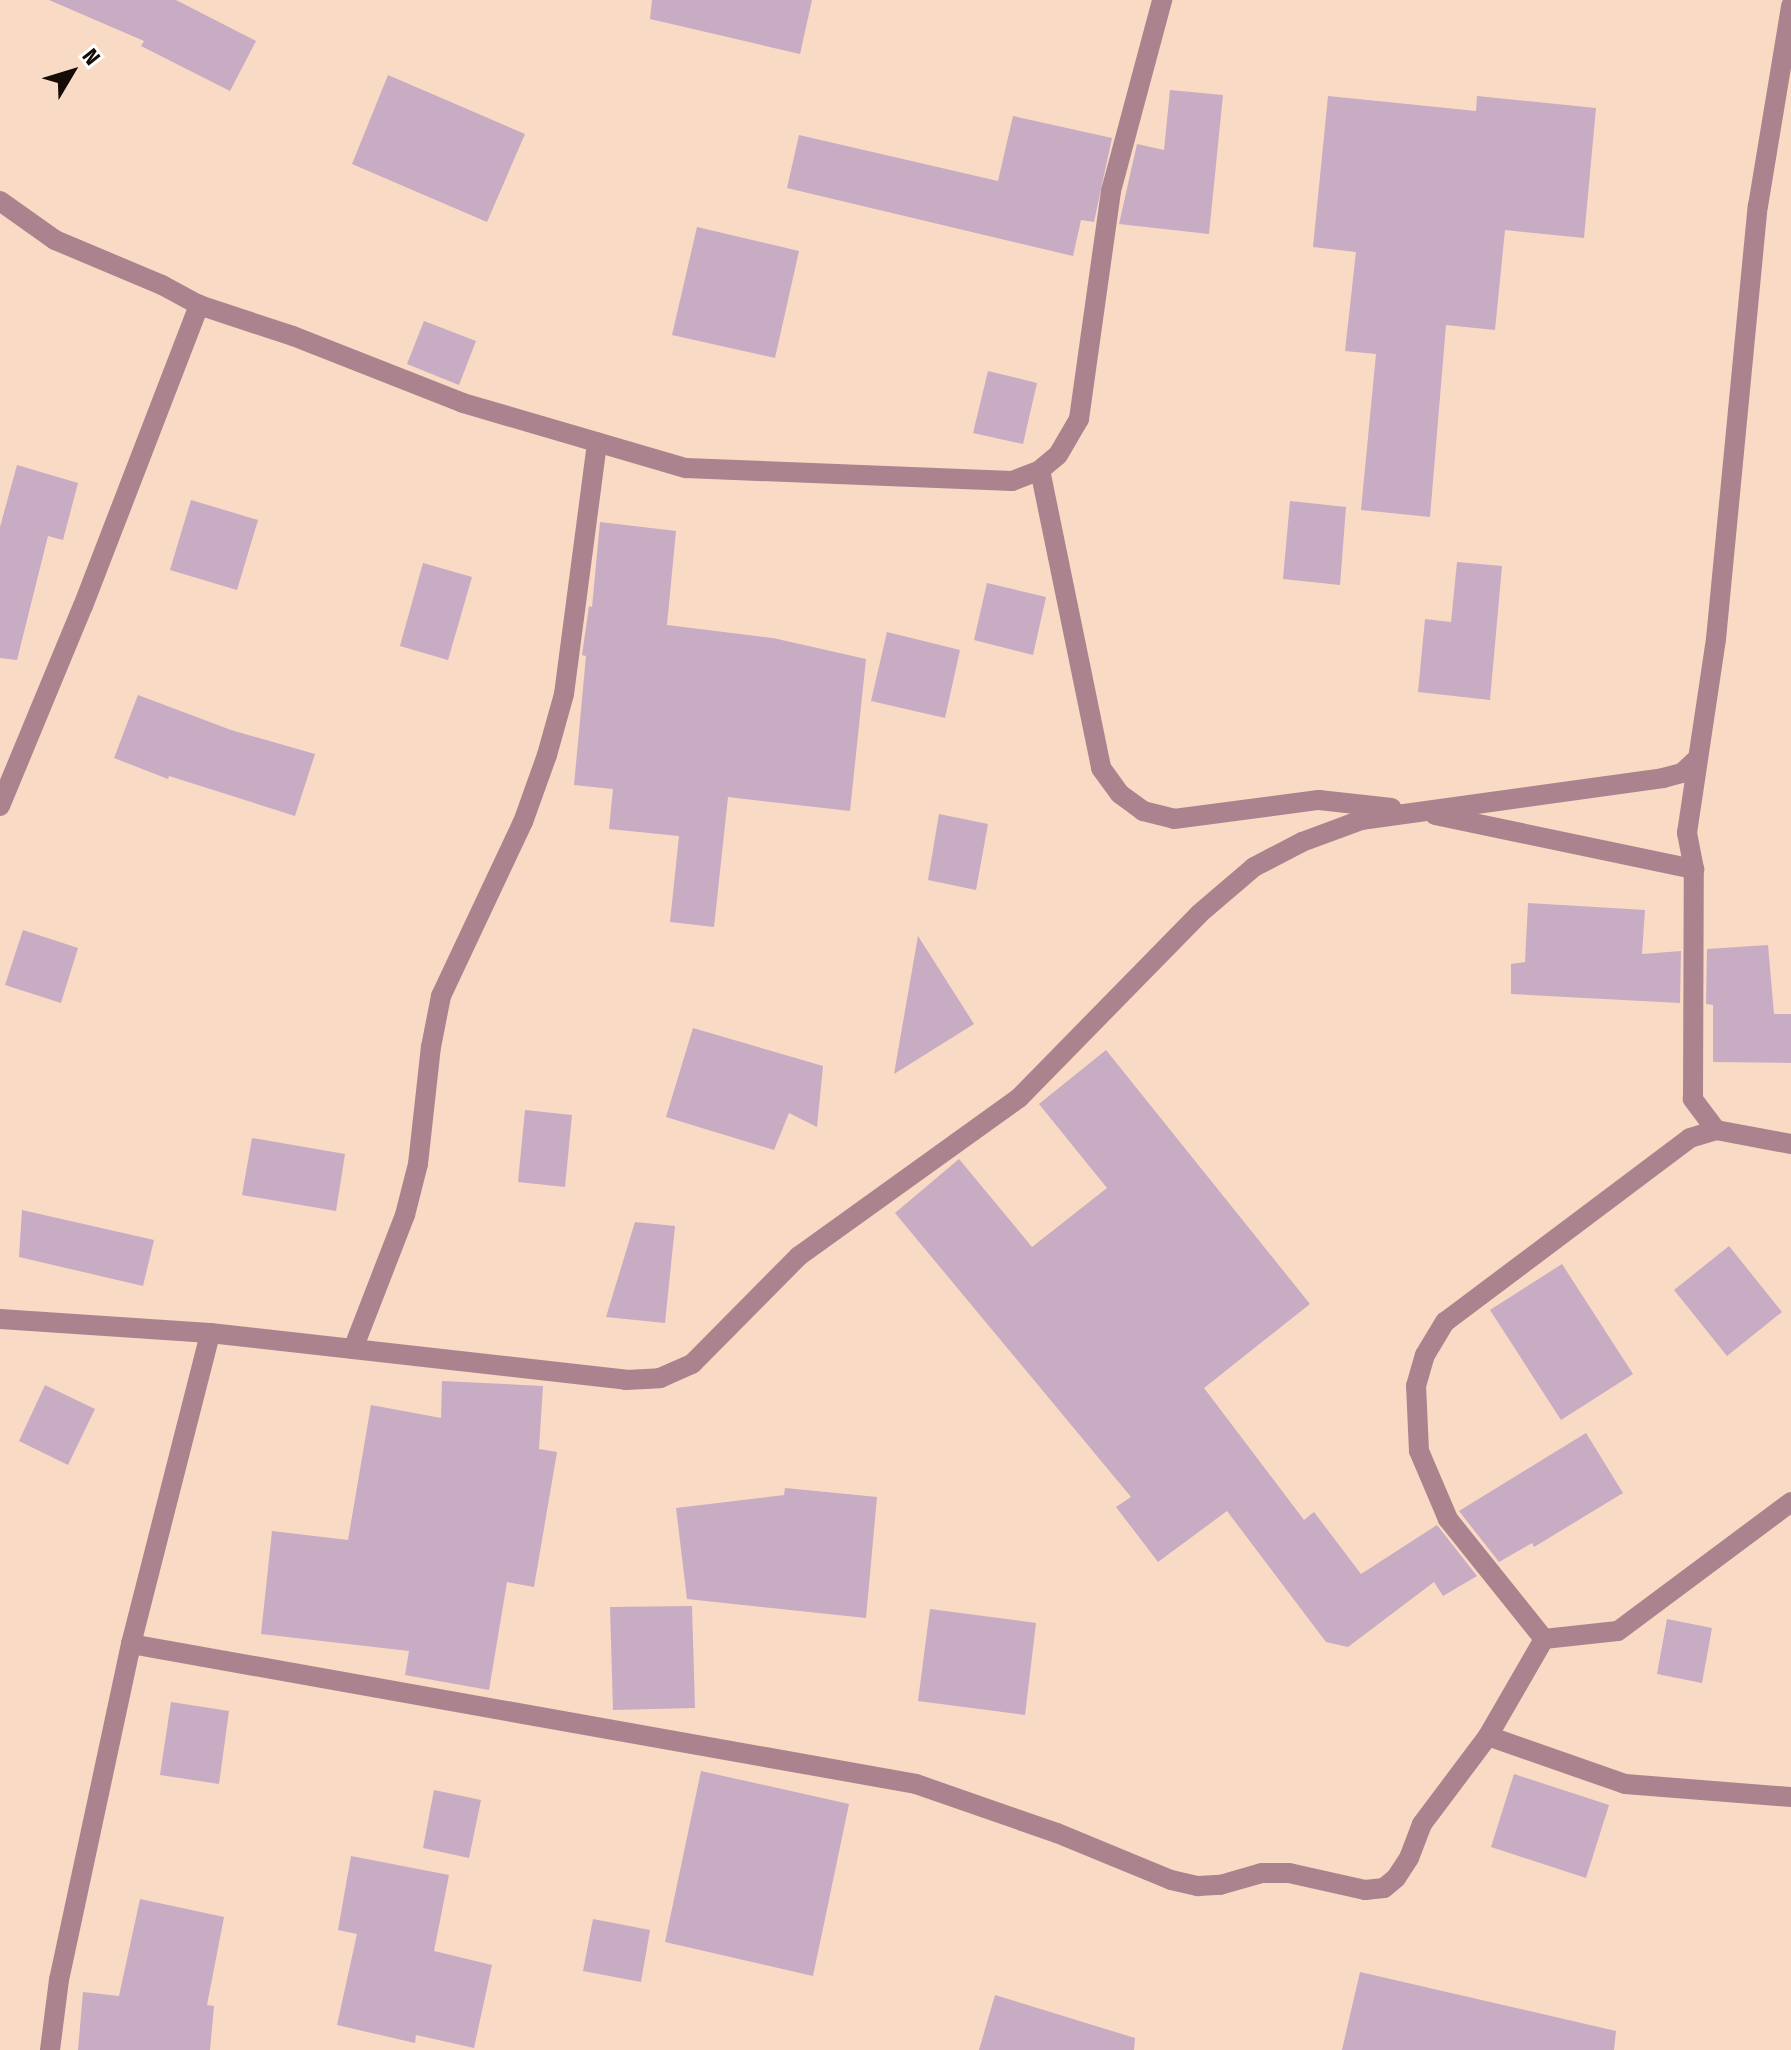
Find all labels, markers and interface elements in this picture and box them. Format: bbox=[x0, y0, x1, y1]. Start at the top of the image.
north arrow bbox=[32, 32, 112, 112]
text: N bbox=[77, 43, 106, 70]

